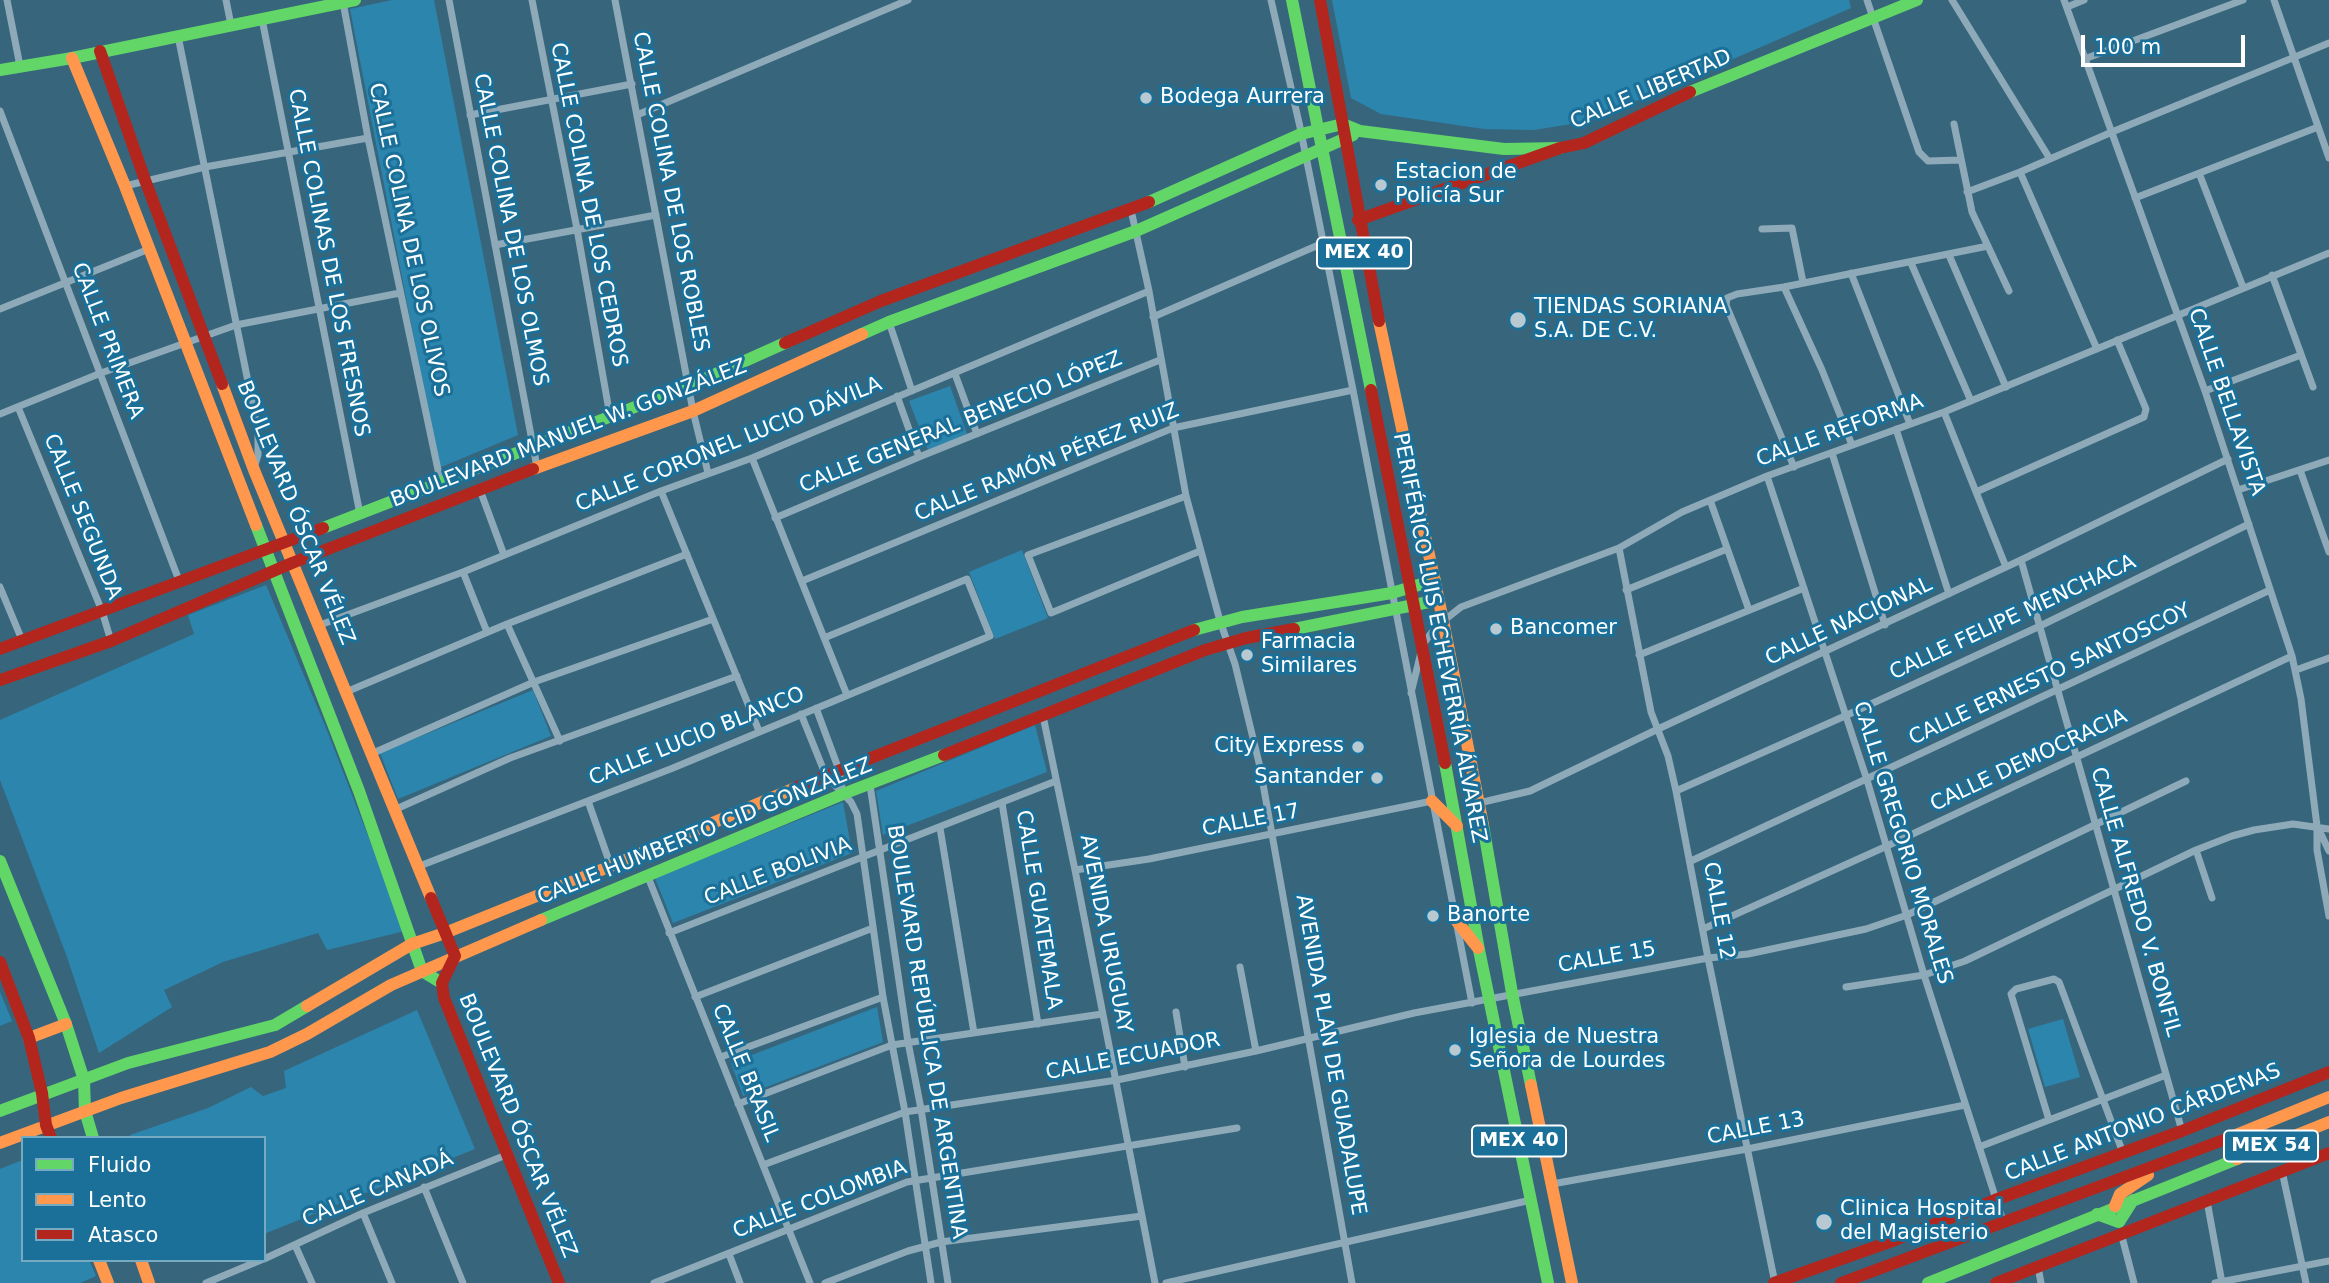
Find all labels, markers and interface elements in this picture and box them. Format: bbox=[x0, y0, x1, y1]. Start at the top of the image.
scale bar bbox=[2084, 21, 2248, 65]
street label: CALLE COLINA DE LOS ROBLES bbox=[627, 30, 713, 354]
text: 100 m bbox=[2094, 35, 2161, 59]
street label: CALLE COLINA DE LOS CEDROS bbox=[544, 40, 632, 370]
street label: CALLE LIBERTAD bbox=[1567, 45, 1735, 135]
street label: CALLE COLINA DE LOS OLMOS bbox=[467, 72, 553, 388]
street label: CALLE COLINA DE LOS OLIVOS bbox=[362, 81, 454, 399]
place label: Bodega Aurrera bbox=[1160, 85, 1325, 111]
street label: CALLE COLINAS DE LOS FRESNOS bbox=[282, 87, 374, 439]
marker: Bodega Aurrera bbox=[1138, 90, 1154, 106]
place label: Estacion de Policía Sur bbox=[1395, 160, 1517, 210]
marker: Estacion de Policía Sur bbox=[1373, 177, 1389, 193]
road number: MEX 40 bbox=[1317, 238, 1411, 268]
street label: CALLE PRIMERA bbox=[66, 259, 148, 423]
place label: TIENDAS SORIANA S.A. DE C.V. bbox=[1534, 295, 1727, 345]
street label: CALLE BELLAVISTA bbox=[2182, 305, 2270, 499]
marker: TIENDAS SORIANA S.A. DE C.V. bbox=[1508, 310, 1528, 330]
street label: CALLE GENERAL BENECIO LÓPEZ bbox=[796, 347, 1126, 499]
street label: BOULEVARD MANUEL W. GONZÁLEZ bbox=[387, 354, 751, 514]
street label: CALLE CORONEL LUCIO DÁVILA bbox=[572, 372, 886, 518]
street label: BOULEVARD ÓSCAR VÉLEZ bbox=[230, 377, 360, 649]
street label: CALLE REFORMA bbox=[1753, 389, 1927, 473]
street label: CALLE RAMÓN PÉREZ RUIZ bbox=[911, 398, 1183, 528]
street label: CALLE SEGUNDA bbox=[37, 430, 127, 604]
street label: PERIFÉRICO LUIS ECHEVERRÍA ÁLVAREZ bbox=[1387, 431, 1491, 845]
street label: CALLE FELIPE MENCHACA bbox=[1886, 550, 2140, 686]
street label: CALLE NACIONAL bbox=[1762, 572, 1936, 672]
street label: CALLE ERNESTO SANTOSCOY bbox=[1905, 599, 2195, 751]
place label: Bancomer bbox=[1510, 616, 1617, 642]
marker: Bancomer bbox=[1488, 621, 1504, 637]
place label: Farmacia Similares bbox=[1261, 630, 1357, 680]
marker: Farmacia Similares bbox=[1239, 647, 1255, 663]
street label: CALLE LUCIO BLANCO bbox=[586, 682, 808, 792]
street label: CALLE GREGORIO MORALES bbox=[1847, 699, 1957, 987]
street label: CALLE DEMOCRACIA bbox=[1927, 704, 2131, 818]
place label: City Express bbox=[1214, 734, 1344, 760]
marker: City Express bbox=[1350, 739, 1366, 755]
street label: CALLE HUMBERTO CID GONZÁLEZ bbox=[534, 753, 876, 911]
street label: CALLE ALFREDO V. BONFIL bbox=[2084, 764, 2186, 1040]
place label: Santander bbox=[1254, 765, 1363, 791]
marker: Santander bbox=[1369, 770, 1385, 786]
street label: CALLE 17 bbox=[1200, 799, 1302, 843]
street label: CALLE GUATEMALA bbox=[1010, 808, 1066, 1012]
street label: BOULEVARD REPÚBLICA DE ARGENTINA bbox=[881, 823, 971, 1241]
street label: CALLE BOLIVIA bbox=[701, 832, 855, 912]
street label: AVENIDA URUGUAY bbox=[1073, 832, 1137, 1036]
street label: CALLE 12 bbox=[1697, 860, 1739, 962]
street label: AVENIDA PLAN DE GUADALUPE bbox=[1289, 893, 1371, 1217]
place label: Banorte bbox=[1447, 903, 1530, 929]
marker: Banorte bbox=[1425, 908, 1441, 924]
street label: CALLE 15 bbox=[1556, 937, 1658, 979]
street label: BOULEVARD ÓSCAR VÉLEZ bbox=[452, 990, 582, 1262]
street label: CALLE BRASIL bbox=[706, 1001, 784, 1145]
place label: Iglesia de Nuestra Señora de Lourdes bbox=[1469, 1025, 1665, 1075]
street label: CALLE ECUADOR bbox=[1044, 1028, 1222, 1086]
marker: Iglesia de Nuestra Señora de Lourdes bbox=[1447, 1042, 1463, 1058]
street label: CALLE ANTONIO CÁRDENAS bbox=[2002, 1059, 2284, 1187]
street label: CALLE 13 bbox=[1705, 1107, 1807, 1151]
road number: MEX 40 bbox=[1472, 1126, 1566, 1156]
road number: MEX 54 bbox=[2224, 1130, 2318, 1162]
legend bbox=[21, 1136, 266, 1262]
street label: CALLE CANADÁ bbox=[299, 1147, 457, 1233]
text: Fluido bbox=[88, 1153, 151, 1177]
street label: CALLE COLOMBIA bbox=[730, 1155, 910, 1245]
text: Lento bbox=[88, 1188, 147, 1212]
place label: Clinica Hospital del Magisterio bbox=[1840, 1197, 2002, 1247]
marker: Clinica Hospital del Magisterio bbox=[1814, 1212, 1834, 1232]
text: Atasco bbox=[88, 1223, 158, 1247]

